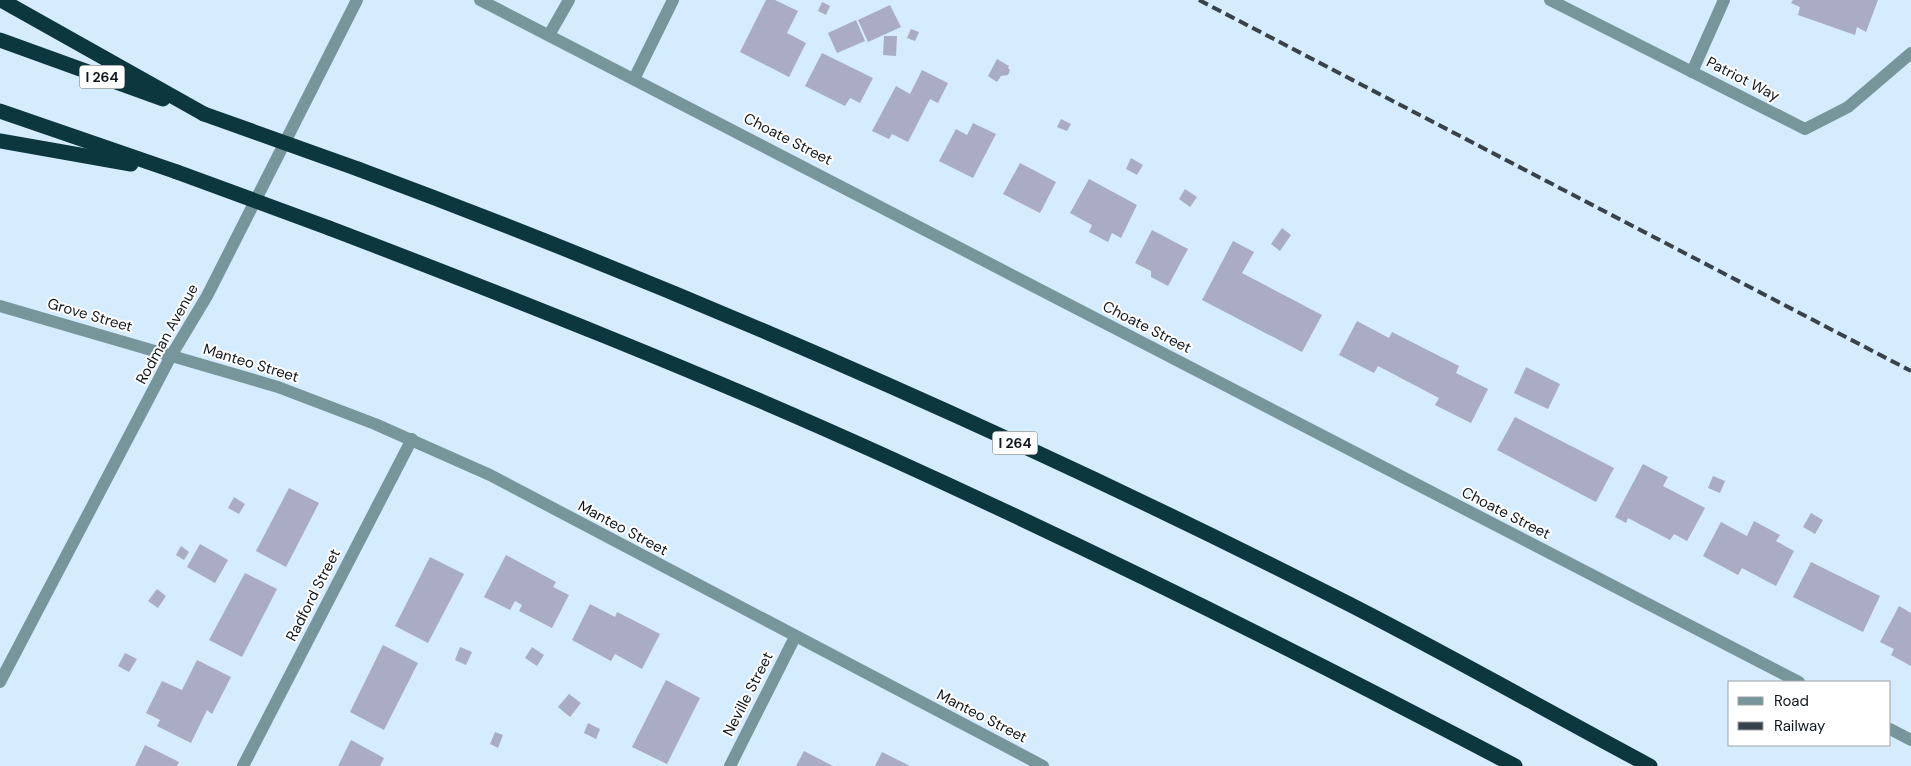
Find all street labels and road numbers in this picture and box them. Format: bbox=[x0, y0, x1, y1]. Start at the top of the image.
street label: Patriot Way bbox=[1703, 52, 1784, 106]
road number: I 264 bbox=[80, 66, 124, 88]
street label: Choate Street bbox=[740, 108, 836, 170]
street label: Rodman Avenue bbox=[131, 280, 203, 388]
street label: Grove Street bbox=[45, 293, 135, 337]
street label: Choate Street bbox=[1099, 296, 1195, 358]
street label: Manteo Street bbox=[201, 339, 301, 387]
road number: I 264 bbox=[992, 432, 1038, 454]
street label: Choate Street bbox=[1458, 482, 1554, 544]
street label: Manteo Street bbox=[575, 496, 671, 560]
street label: Radford Street bbox=[281, 545, 345, 645]
street label: Neville Street bbox=[718, 648, 778, 739]
street label: Manteo Street bbox=[933, 685, 1031, 747]

